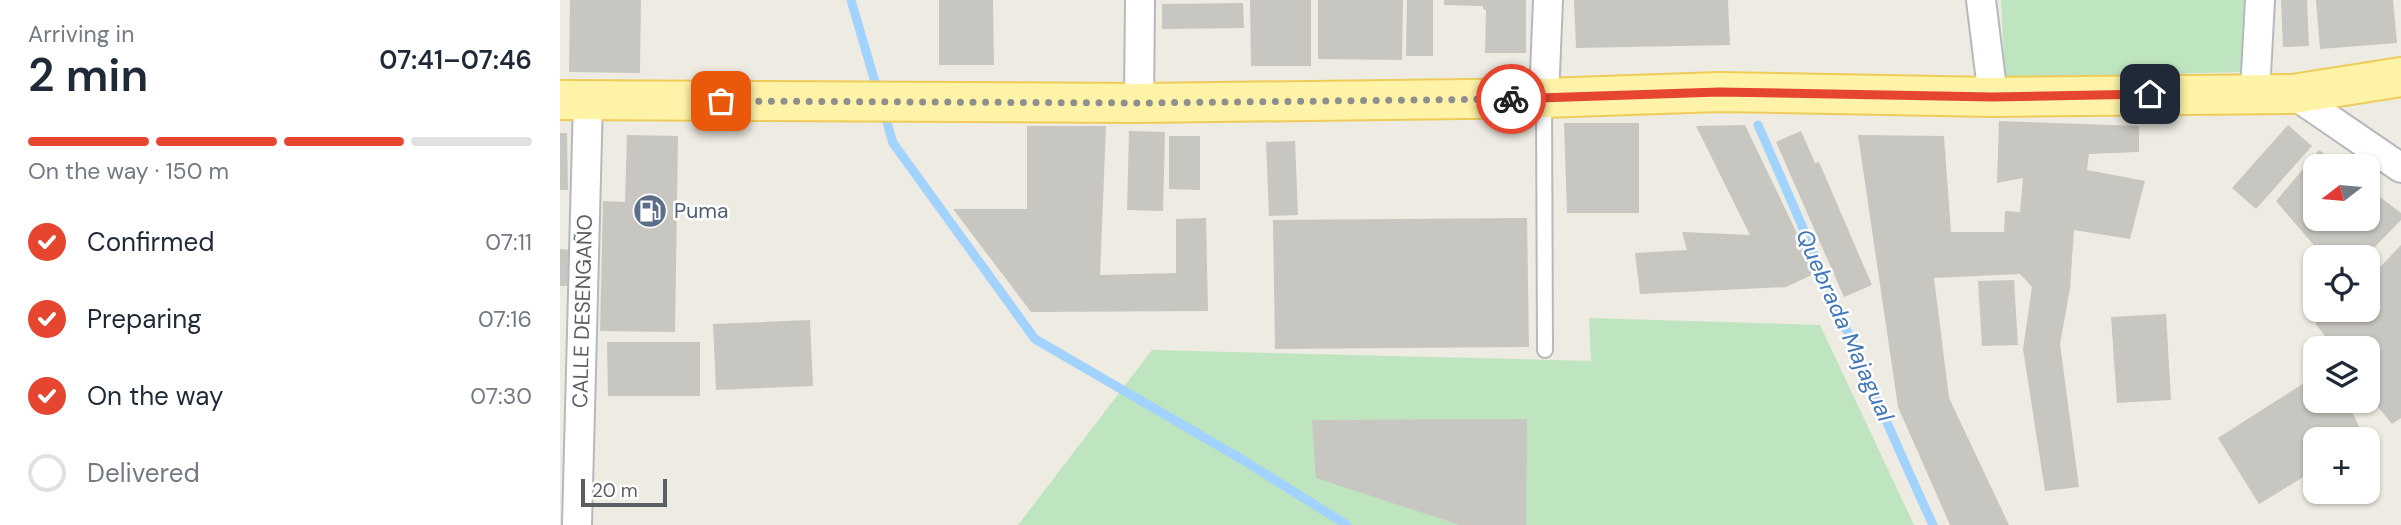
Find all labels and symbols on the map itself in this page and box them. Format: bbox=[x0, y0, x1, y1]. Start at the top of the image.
courier bbox=[1476, 64, 1546, 134]
pin bbox=[2120, 64, 2180, 124]
pin bbox=[691, 71, 751, 131]
north arrow bbox=[2303, 154, 2380, 231]
fuel station icon: Puma bbox=[631, 192, 669, 230]
place label: Puma bbox=[674, 197, 728, 225]
street label: CALLE DESENGAÑO bbox=[566, 214, 599, 408]
water label: Quebrada Majagual bbox=[1789, 224, 1901, 427]
scale bar bbox=[581, 476, 667, 508]

